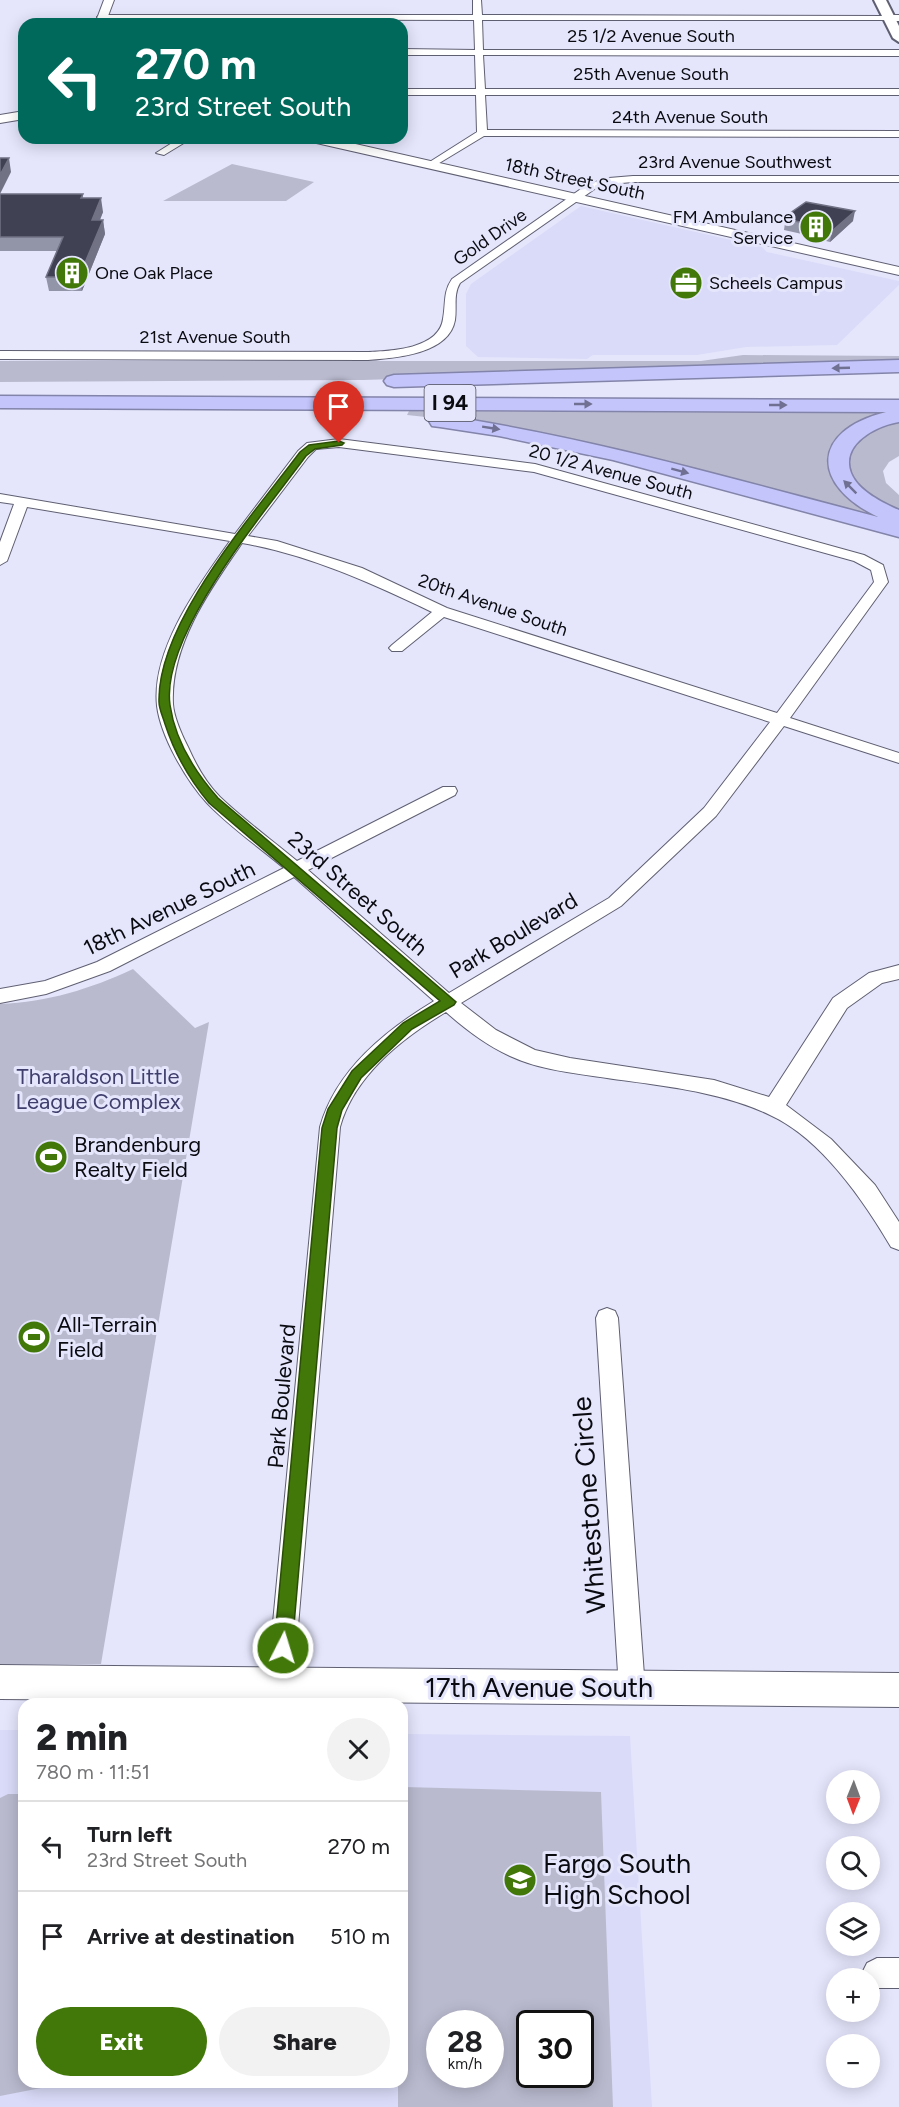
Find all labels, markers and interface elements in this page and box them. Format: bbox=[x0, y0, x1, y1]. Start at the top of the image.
street label: 25 1/2 Avenue South bbox=[567, 25, 735, 47]
text: 270 m bbox=[135, 39, 257, 90]
icon: left bbox=[36, 42, 114, 120]
street label: 25th Avenue South bbox=[573, 63, 729, 85]
text: 23rd Street South bbox=[135, 90, 351, 123]
street label: 24th Avenue South bbox=[612, 106, 768, 128]
street label: 23rd Avenue Southwest bbox=[638, 151, 832, 173]
street label: 18th Street South bbox=[503, 153, 647, 205]
street label: Gold Drive bbox=[449, 204, 531, 270]
place label: FM Ambulance Service bbox=[673, 206, 793, 249]
building icon: FM Ambulance Service bbox=[798, 209, 834, 245]
building icon: One Oak Place bbox=[54, 255, 90, 291]
place label: One Oak Place bbox=[95, 262, 213, 284]
office icon: Scheels Campus bbox=[668, 265, 704, 301]
place label: Scheels Campus bbox=[709, 272, 843, 294]
street label: 21st Avenue South bbox=[140, 326, 290, 348]
one-way arrow bbox=[831, 364, 850, 373]
pin bbox=[313, 381, 364, 443]
road number: I 94 bbox=[424, 385, 476, 421]
icon: arrive bbox=[322, 390, 355, 423]
one-way arrow bbox=[574, 399, 593, 409]
one-way arrow bbox=[769, 400, 788, 410]
one-way arrow bbox=[481, 423, 500, 432]
street label: 20 1/2 Avenue South bbox=[527, 440, 695, 504]
one-way arrow bbox=[672, 467, 690, 476]
one-way arrow bbox=[843, 480, 857, 495]
street label: 20th Avenue South bbox=[415, 569, 571, 641]
street label: 23rd Street South bbox=[282, 825, 433, 961]
street label: 18th Avenue South bbox=[79, 855, 259, 962]
street label: Park Boulevard bbox=[444, 887, 582, 984]
park label: Tharaldson Little League Complex bbox=[16, 1063, 181, 1115]
place label: Brandenburg Realty Field bbox=[74, 1131, 201, 1183]
sports icon: Brandenburg Realty Field bbox=[33, 1139, 69, 1175]
place label: All-Terrain Field bbox=[57, 1311, 157, 1363]
sports icon: All-Terrain Field bbox=[16, 1319, 52, 1355]
street label: Park Boulevard bbox=[262, 1323, 301, 1469]
street label: Whitestone Circle bbox=[564, 1396, 613, 1614]
position arrow bbox=[251, 1616, 315, 1680]
street label: 17th Avenue South bbox=[425, 1671, 653, 1704]
text: 2 min bbox=[36, 1716, 128, 1759]
button: close bbox=[327, 1718, 390, 1781]
text: 780 m · 11:51 bbox=[36, 1760, 150, 1784]
north arrow bbox=[826, 1770, 880, 1824]
map controls bbox=[826, 1770, 880, 2088]
text: Turn left bbox=[87, 1821, 173, 1848]
icon: left bbox=[36, 1830, 69, 1863]
text: 270 m bbox=[328, 1833, 390, 1860]
button: search bbox=[826, 1836, 880, 1890]
place label: Fargo South High School bbox=[543, 1847, 691, 1911]
text: 23rd Street South bbox=[87, 1848, 247, 1872]
school or university icon: Fargo South High School bbox=[502, 1862, 538, 1898]
button: layers bbox=[826, 1902, 880, 1956]
icon: arrive bbox=[36, 1920, 69, 1953]
text: Arrive at destination bbox=[87, 1923, 295, 1950]
text: 510 m bbox=[330, 1923, 390, 1950]
button: + bbox=[826, 1968, 880, 2022]
button: Exit bbox=[36, 2007, 207, 2076]
button: Share bbox=[219, 2007, 390, 2076]
speed limit sign: 30 bbox=[516, 2010, 594, 2088]
text: 28 bbox=[447, 2023, 483, 2060]
button: − bbox=[826, 2034, 880, 2088]
text: km/h bbox=[448, 2055, 482, 2073]

